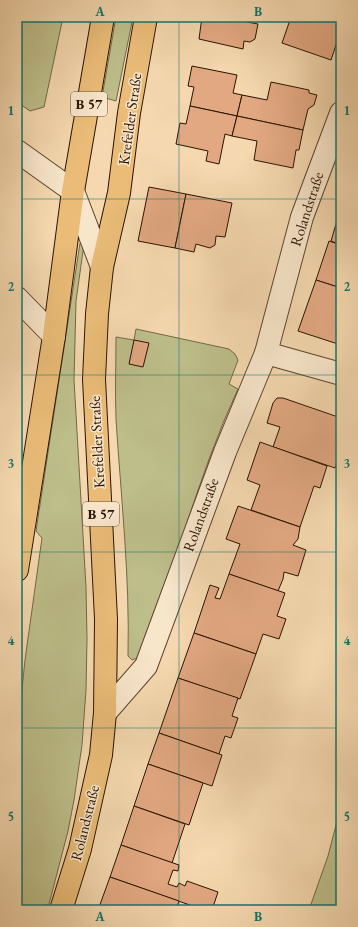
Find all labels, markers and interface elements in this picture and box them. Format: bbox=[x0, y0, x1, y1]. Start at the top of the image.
text: A bbox=[94, 3, 105, 20]
text: B bbox=[254, 3, 262, 20]
street label: Krefelder Straße bbox=[114, 72, 145, 166]
road number: B 57 bbox=[71, 92, 107, 116]
text: 1 bbox=[8, 102, 15, 119]
text: 1 bbox=[344, 102, 351, 119]
street label: Rolandstraße bbox=[286, 169, 327, 248]
text: 2 bbox=[8, 278, 15, 295]
text: 2 bbox=[344, 278, 351, 295]
street label: Krefelder Straße bbox=[85, 395, 108, 489]
text: 3 bbox=[8, 455, 15, 472]
text: 3 bbox=[344, 455, 351, 472]
street label: Rolandstraße bbox=[178, 475, 223, 554]
road number: B 57 bbox=[83, 502, 119, 526]
text: 4 bbox=[8, 632, 15, 649]
text: 4 bbox=[344, 632, 351, 649]
street label: Rolandstraße bbox=[66, 783, 103, 863]
text: 5 bbox=[8, 808, 14, 825]
text: 5 bbox=[344, 808, 350, 825]
text: A bbox=[94, 908, 105, 925]
text: B bbox=[254, 908, 262, 925]

